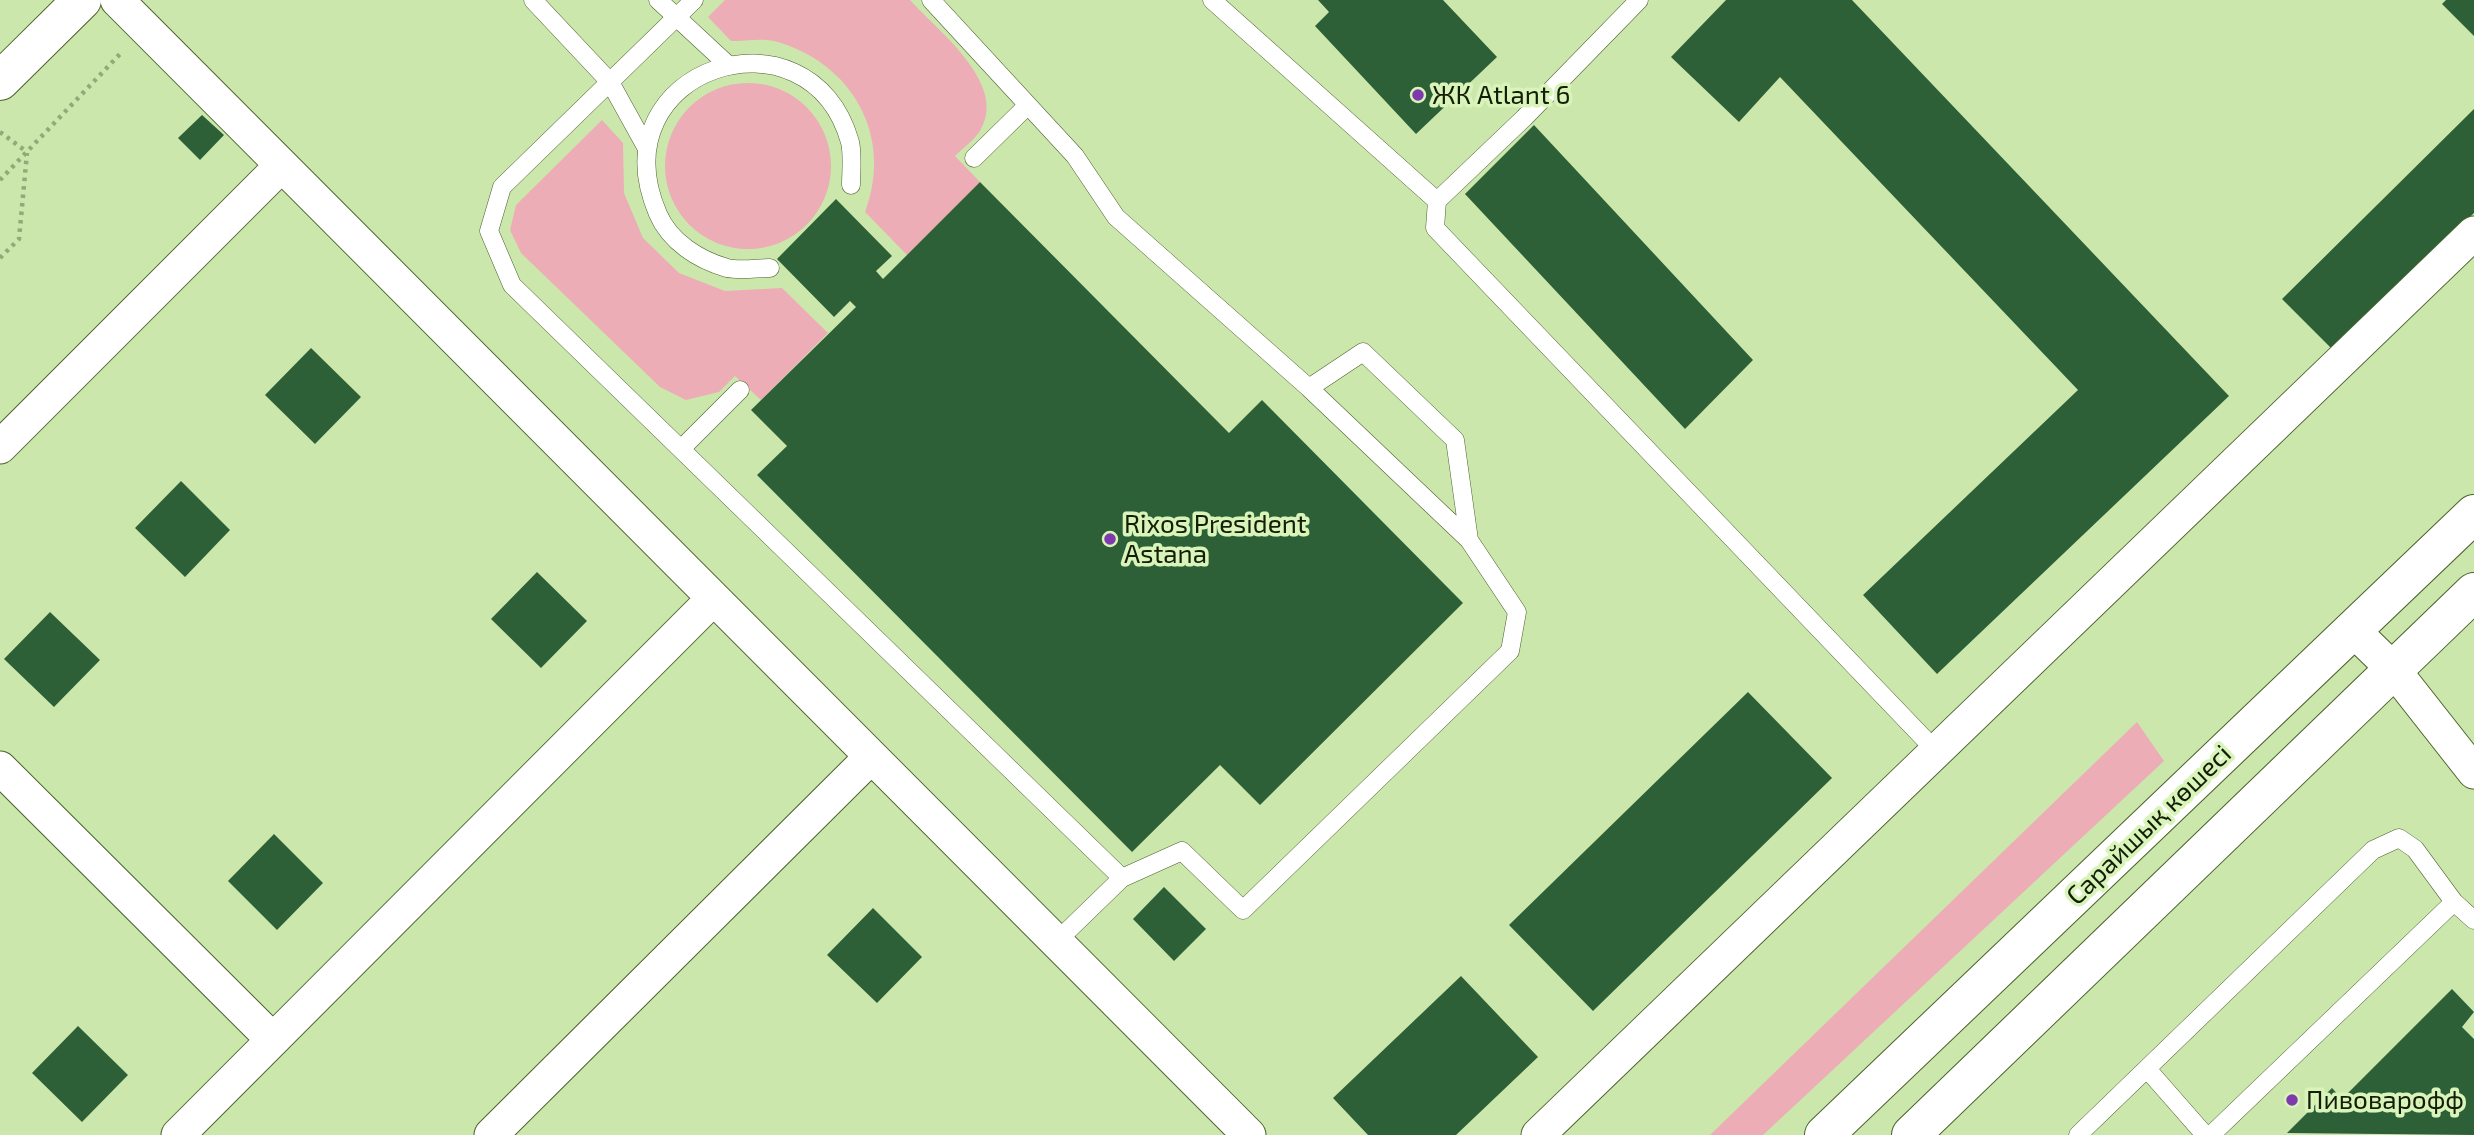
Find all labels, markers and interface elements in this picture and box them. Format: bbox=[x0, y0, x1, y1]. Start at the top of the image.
place label: ЖК Atlant 6 bbox=[1432, 79, 1570, 111]
marker: ЖК Atlant 6 bbox=[1410, 87, 1426, 103]
place label: Rixos President Astana bbox=[1124, 508, 1307, 570]
marker: Rixos President Astana bbox=[1102, 531, 1118, 547]
street label: Сарайшық көшесі bbox=[2060, 738, 2238, 912]
place label: Пивоварофф bbox=[2306, 1084, 2464, 1116]
marker: Пивоварофф bbox=[2284, 1092, 2300, 1108]

